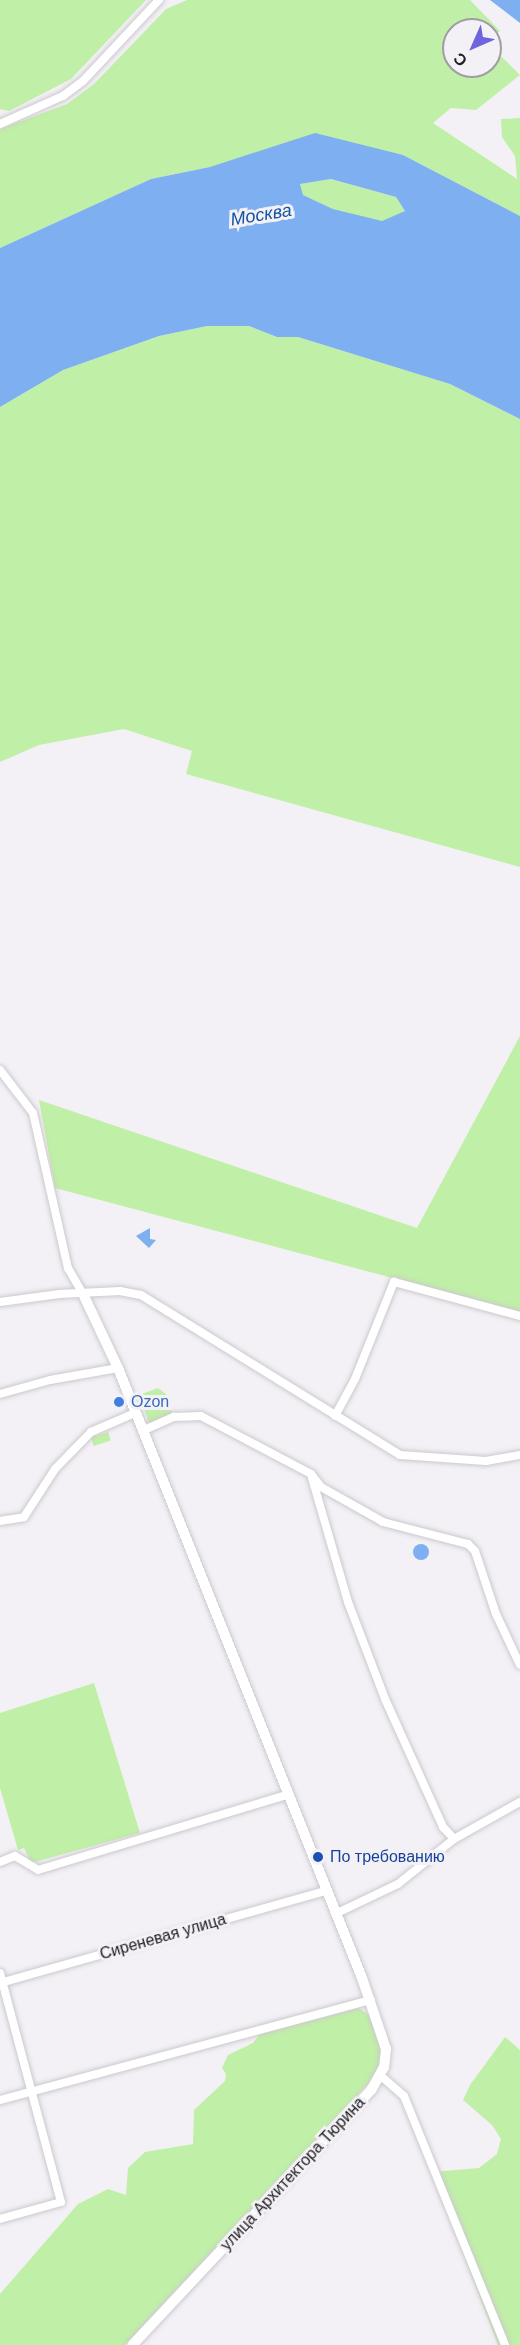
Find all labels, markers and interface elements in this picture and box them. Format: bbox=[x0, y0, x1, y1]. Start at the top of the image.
north arrow bbox=[442, 18, 502, 78]
text: С bbox=[450, 50, 470, 70]
water label: Москва bbox=[229, 200, 293, 230]
place label: Ozon bbox=[131, 1392, 169, 1412]
marker: Ozon bbox=[112, 1395, 126, 1409]
place label: По требованию bbox=[330, 1847, 445, 1867]
marker: По требованию bbox=[311, 1850, 325, 1864]
street label: Сиреневая улица bbox=[98, 1910, 228, 1964]
street label: улица Архитектора Тюрина bbox=[217, 2093, 369, 2255]

